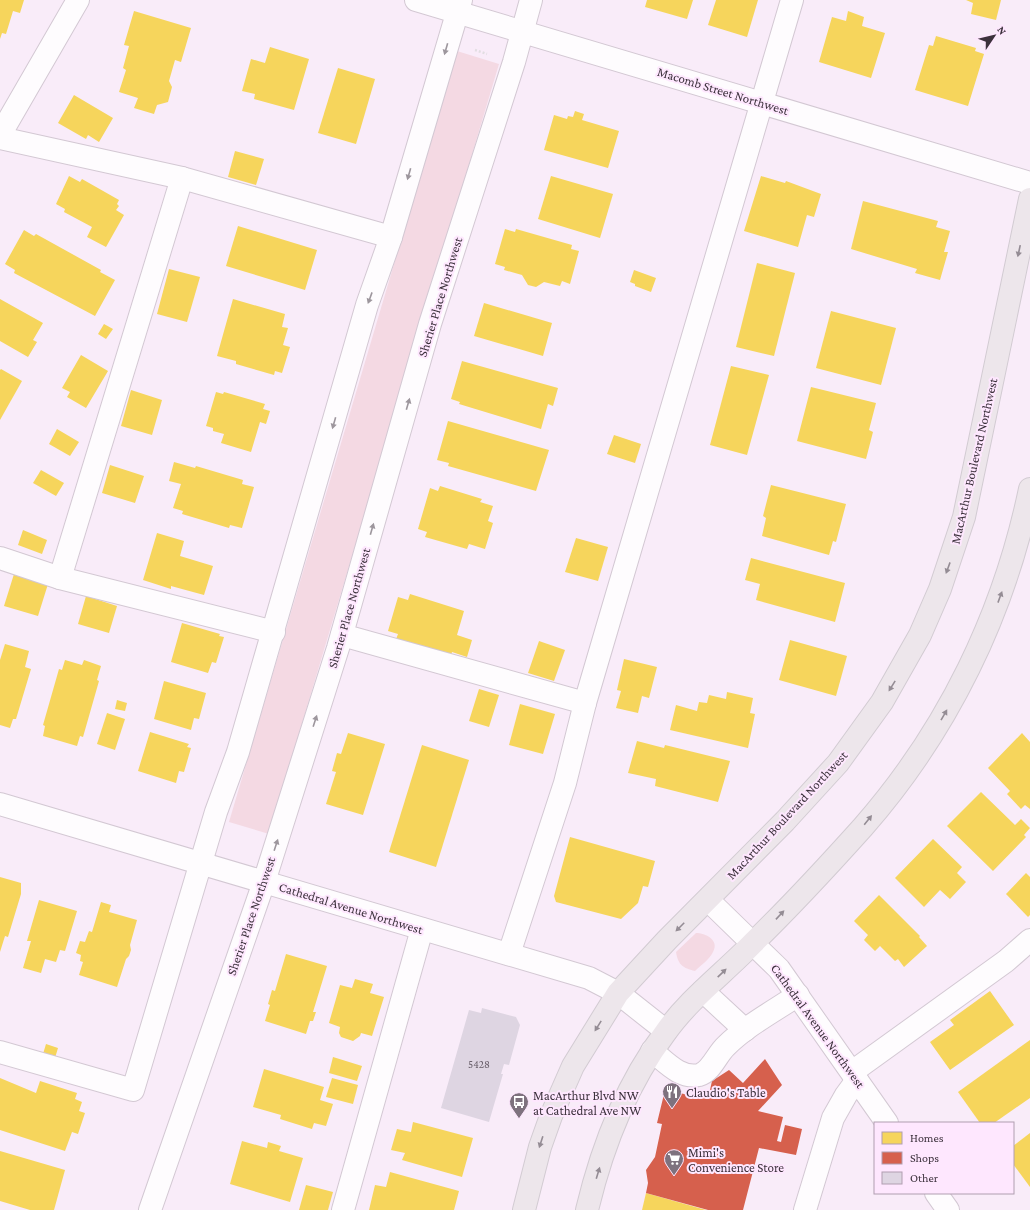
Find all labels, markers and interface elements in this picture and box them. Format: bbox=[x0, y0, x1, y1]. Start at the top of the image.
north arrow bbox=[974, 16, 1014, 56]
text: N bbox=[995, 24, 1010, 37]
one-way arrow bbox=[442, 43, 448, 55]
street label: Macomb Street Northwest bbox=[656, 64, 791, 118]
one-way arrow bbox=[406, 168, 412, 180]
street label: Sherier Place Northwest bbox=[415, 235, 466, 359]
one-way arrow bbox=[1016, 244, 1022, 257]
one-way arrow bbox=[366, 292, 372, 304]
street label: MacArthur Boulevard Northwest bbox=[948, 376, 1001, 545]
one-way arrow bbox=[405, 398, 411, 410]
one-way arrow bbox=[331, 417, 337, 429]
one-way arrow bbox=[369, 523, 375, 535]
street label: Sherier Place Northwest bbox=[325, 545, 374, 670]
one-way arrow bbox=[945, 563, 951, 575]
one-way arrow bbox=[997, 591, 1003, 603]
one-way arrow bbox=[889, 680, 896, 692]
one-way arrow bbox=[941, 709, 948, 721]
one-way arrow bbox=[312, 715, 318, 727]
street label: MacArthur Boulevard Northwest bbox=[724, 747, 851, 882]
one-way arrow bbox=[864, 815, 873, 825]
one-way arrow bbox=[273, 838, 279, 850]
street label: Sherier Place Northwest bbox=[224, 854, 279, 977]
street label: Cathedral Avenue Northwest bbox=[277, 879, 425, 937]
one-way arrow bbox=[775, 910, 785, 920]
one-way arrow bbox=[675, 923, 685, 932]
street label: Cathedral Avenue Northwest bbox=[768, 961, 868, 1092]
one-way arrow bbox=[717, 968, 727, 978]
one-way arrow bbox=[594, 1021, 602, 1031]
house number: 5428 bbox=[468, 1058, 490, 1070]
restaurant icon: Claudio's Table bbox=[661, 1081, 683, 1109]
place label: Claudio's Table bbox=[686, 1085, 766, 1100]
place label: MacArthur Blvd NW at Cathedral Ave NW bbox=[533, 1088, 641, 1118]
bus stop icon: MacArthur Blvd NW at Cathedral Ave NW bbox=[508, 1091, 530, 1119]
legend bbox=[874, 1122, 1014, 1194]
text: Homes bbox=[910, 1131, 944, 1145]
one-way arrow bbox=[538, 1137, 544, 1149]
place label: Mimi's Convenience Store bbox=[688, 1145, 784, 1175]
supermarket icon: Mimi's Convenience Store bbox=[663, 1148, 685, 1176]
text: Shops bbox=[910, 1151, 939, 1165]
one-way arrow bbox=[595, 1166, 601, 1178]
text: Other bbox=[910, 1171, 939, 1185]

